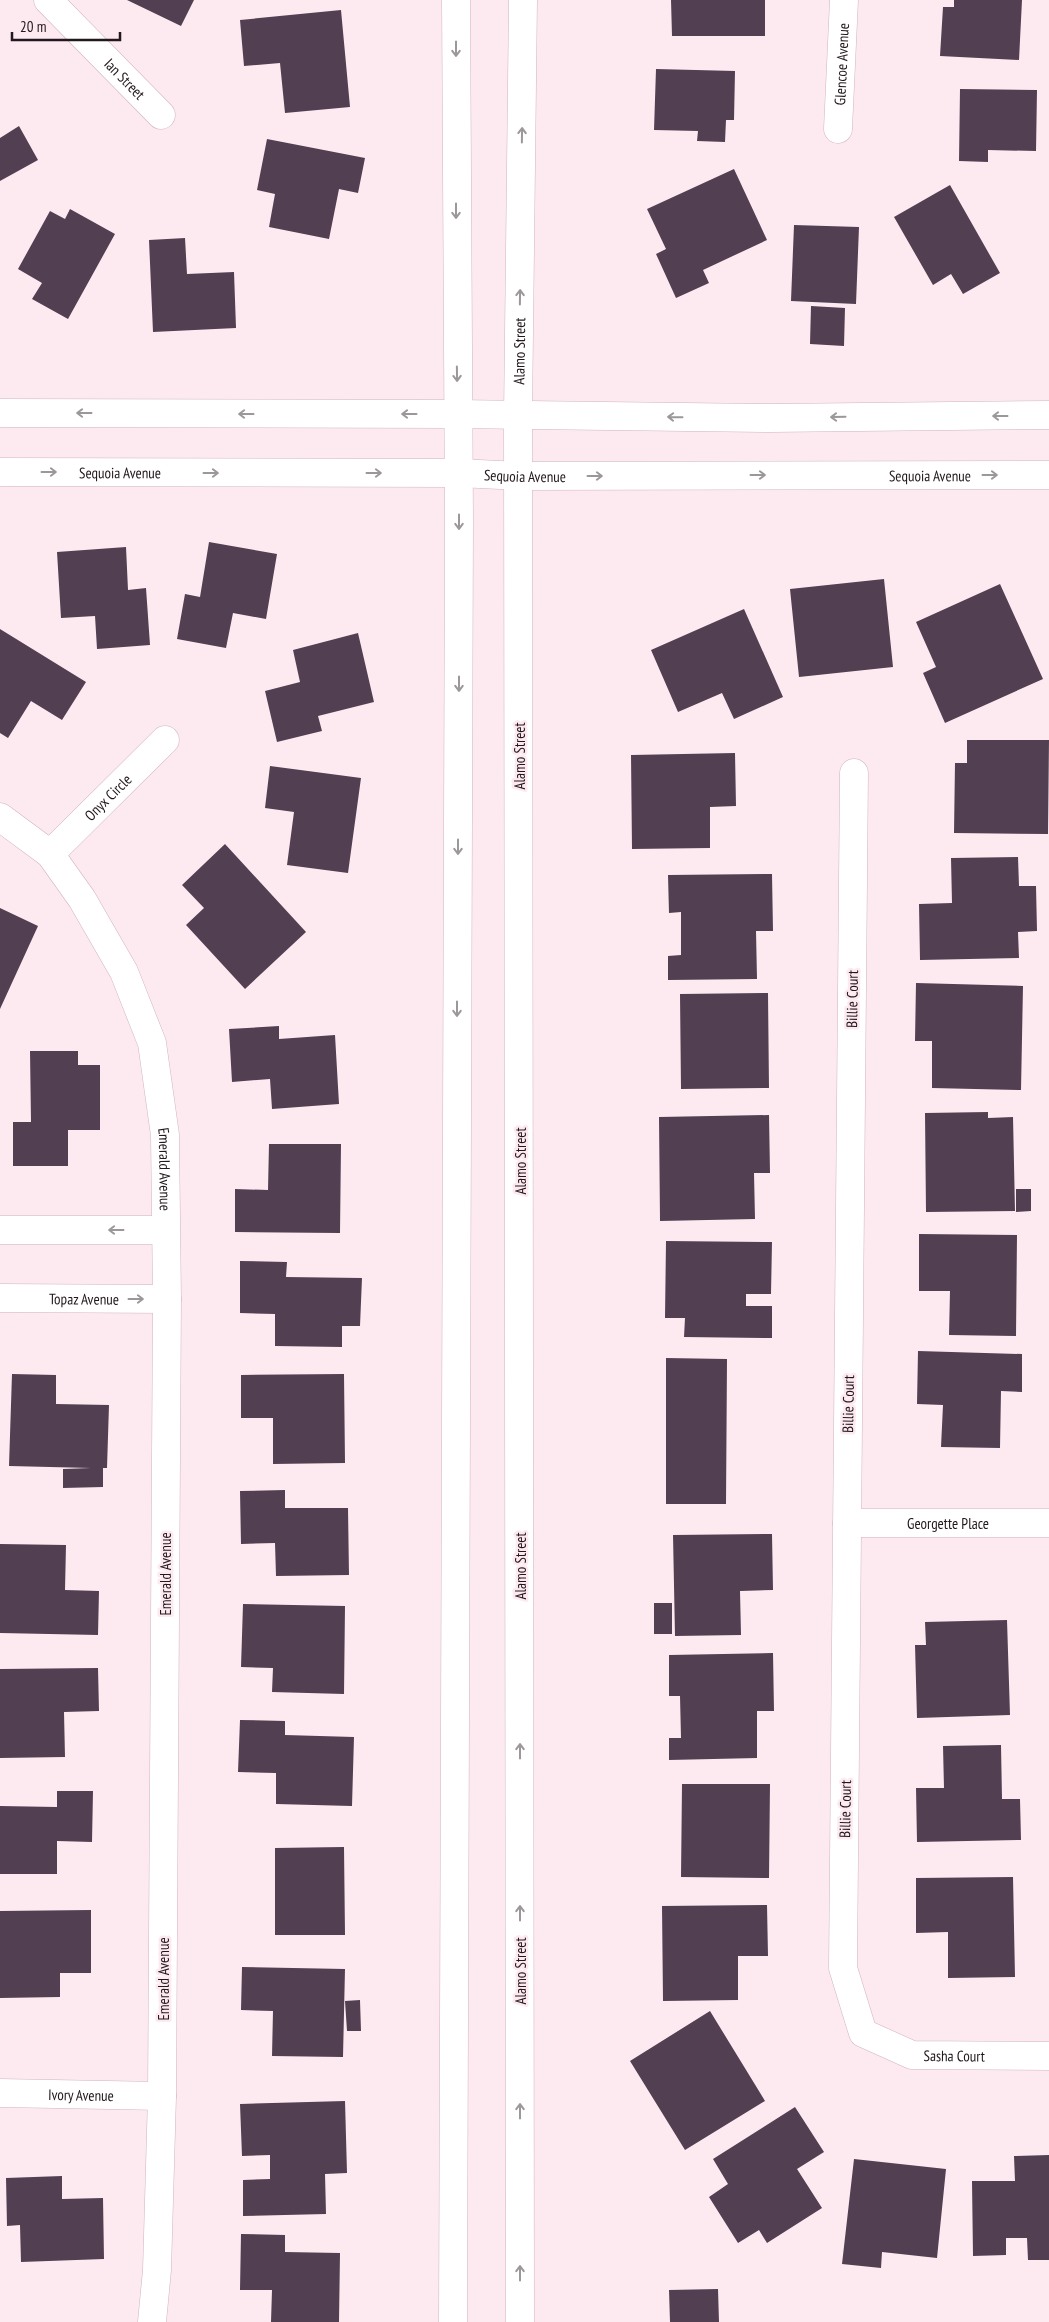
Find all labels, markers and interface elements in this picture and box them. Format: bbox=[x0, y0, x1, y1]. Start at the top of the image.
scale bar bbox=[12, 10, 120, 42]
text: 20 m bbox=[20, 17, 46, 36]
street label: Glencoe Avenue bbox=[830, 23, 852, 106]
one-way arrow bbox=[451, 40, 461, 56]
street label: Ian Street bbox=[101, 54, 150, 103]
one-way arrow bbox=[517, 127, 527, 143]
one-way arrow bbox=[452, 203, 461, 219]
one-way arrow bbox=[515, 289, 525, 306]
street label: Alamo Street bbox=[509, 317, 529, 385]
one-way arrow bbox=[452, 365, 462, 381]
one-way arrow bbox=[76, 408, 92, 418]
one-way arrow bbox=[238, 409, 254, 419]
one-way arrow bbox=[401, 409, 417, 419]
one-way arrow bbox=[993, 411, 1009, 421]
one-way arrow bbox=[830, 412, 846, 422]
one-way arrow bbox=[668, 413, 684, 422]
street label: Sequoia Avenue bbox=[79, 463, 161, 482]
street label: Sequoia Avenue bbox=[483, 465, 566, 485]
street label: Sequoia Avenue bbox=[889, 466, 971, 485]
one-way arrow bbox=[40, 467, 56, 477]
one-way arrow bbox=[202, 468, 219, 478]
one-way arrow bbox=[365, 468, 381, 478]
one-way arrow bbox=[750, 470, 766, 480]
one-way arrow bbox=[982, 470, 998, 480]
one-way arrow bbox=[587, 471, 603, 481]
one-way arrow bbox=[454, 513, 464, 529]
one-way arrow bbox=[454, 676, 464, 692]
street label: Alamo Street bbox=[510, 722, 529, 790]
street label: Onyx Circle bbox=[80, 770, 135, 824]
one-way arrow bbox=[453, 838, 463, 854]
street label: Billie Court bbox=[842, 970, 862, 1028]
one-way arrow bbox=[453, 1001, 462, 1017]
street label: Emerald Avenue bbox=[155, 1126, 175, 1211]
street label: Alamo Street bbox=[511, 1127, 530, 1195]
one-way arrow bbox=[109, 1225, 125, 1235]
street label: Topaz Avenue bbox=[49, 1289, 119, 1308]
one-way arrow bbox=[128, 1294, 144, 1304]
street label: Billie Court bbox=[838, 1375, 858, 1433]
street label: Georgette Place bbox=[907, 1514, 989, 1533]
street label: Emerald Avenue bbox=[156, 1532, 175, 1616]
street label: Alamo Street bbox=[511, 1532, 530, 1600]
one-way arrow bbox=[515, 1743, 525, 1760]
street label: Billie Court bbox=[835, 1780, 855, 1838]
one-way arrow bbox=[515, 1906, 525, 1922]
street label: Emerald Avenue bbox=[154, 1937, 173, 2021]
street label: Alamo Street bbox=[511, 1937, 530, 2005]
street label: Sasha Court bbox=[923, 2046, 985, 2065]
street label: Ivory Avenue bbox=[48, 2084, 114, 2105]
one-way arrow bbox=[515, 2103, 525, 2120]
one-way arrow bbox=[515, 2266, 525, 2282]

